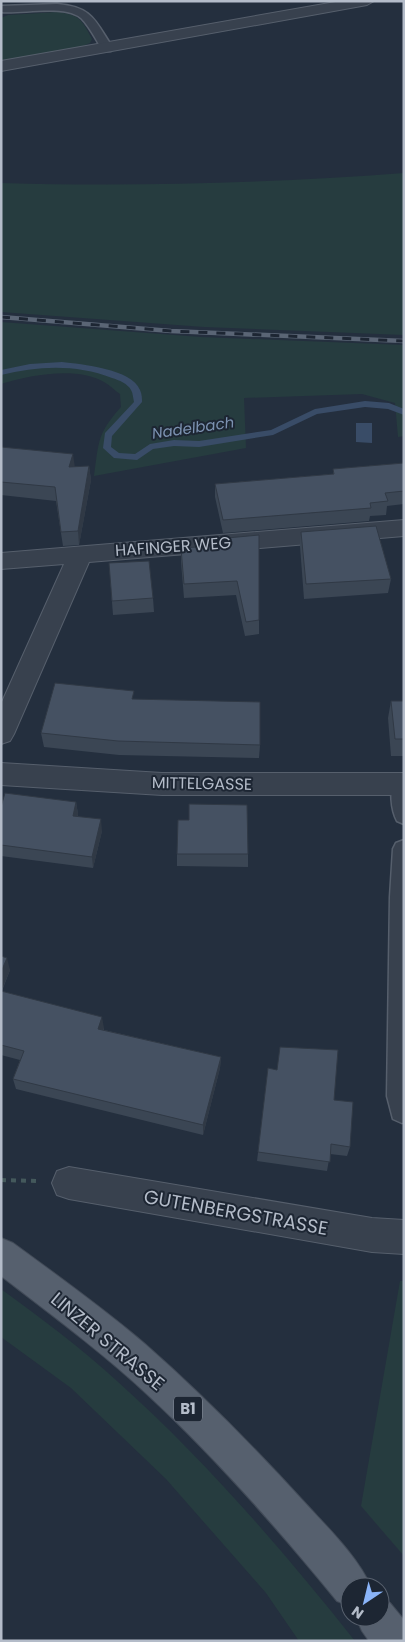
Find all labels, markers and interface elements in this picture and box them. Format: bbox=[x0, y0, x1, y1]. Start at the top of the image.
water label: Nadelbach bbox=[150, 411, 235, 444]
street label: HAFINGER WEG bbox=[114, 531, 232, 562]
street label: MITTELGASSE bbox=[152, 771, 252, 796]
street label: GUTENBERGSTRASSE bbox=[142, 1183, 330, 1242]
street label: LINZER STRASSE bbox=[45, 1286, 170, 1397]
road number: B1 bbox=[174, 1396, 202, 1422]
north arrow bbox=[340, 1577, 390, 1627]
text: N bbox=[347, 1601, 368, 1624]

